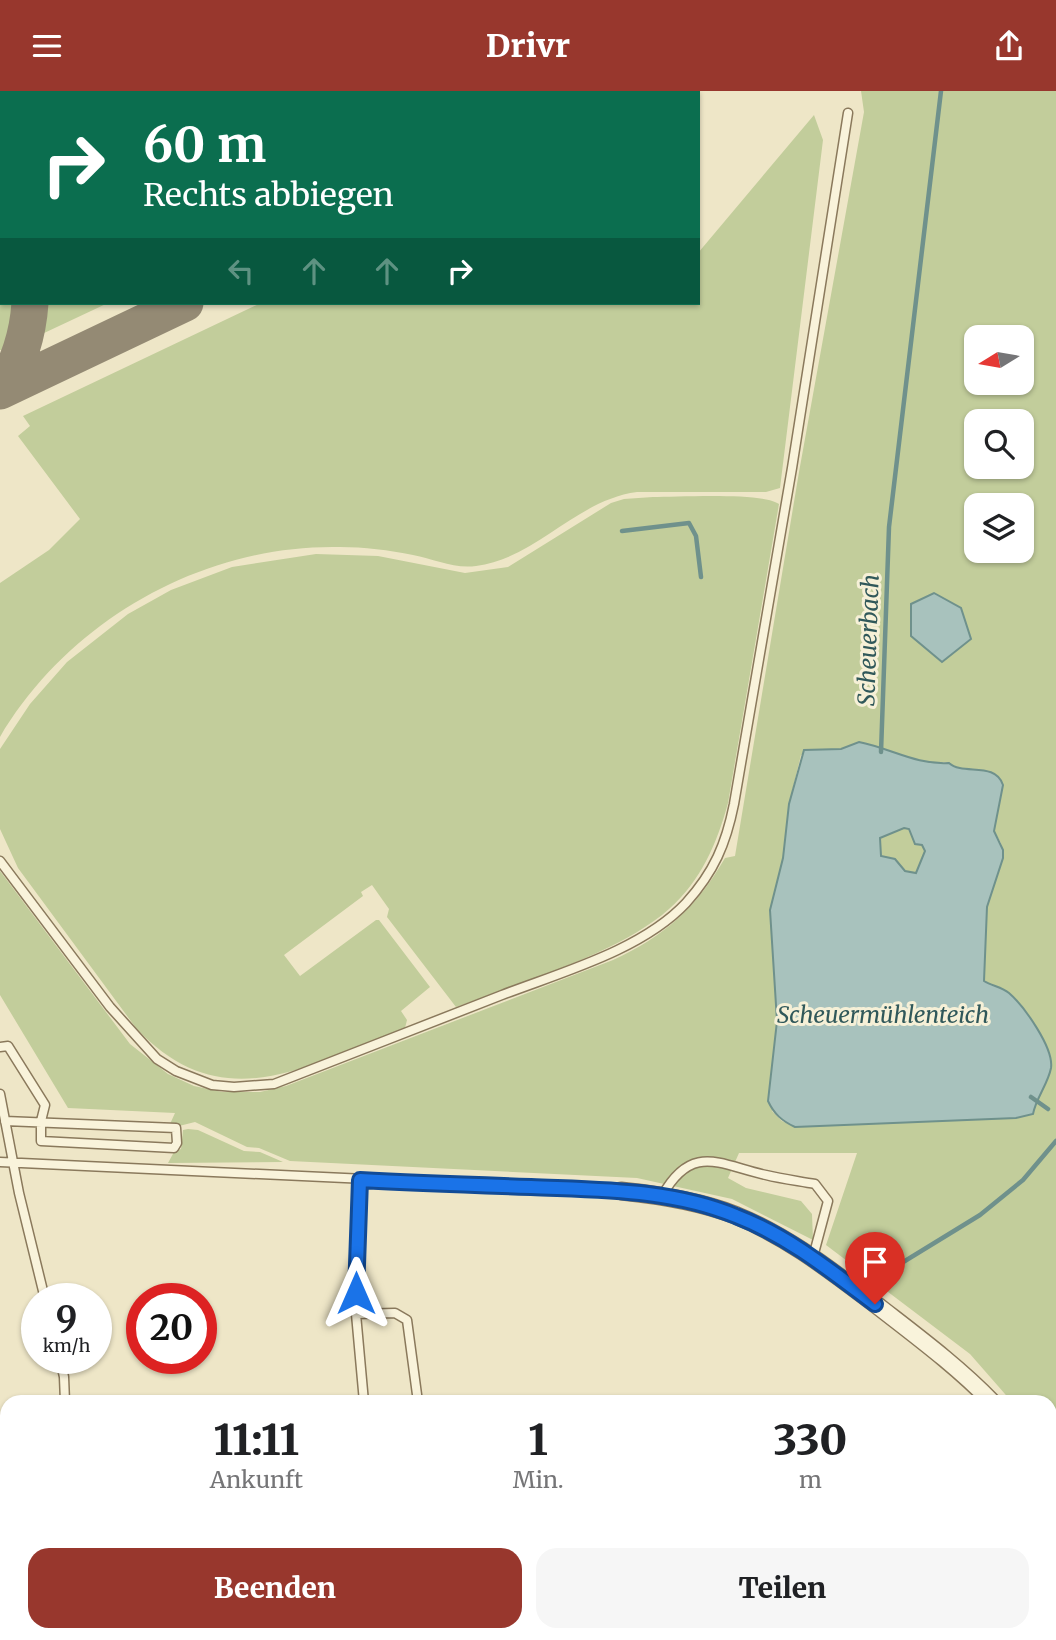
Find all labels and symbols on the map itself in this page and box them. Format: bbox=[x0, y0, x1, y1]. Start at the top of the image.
north arrow bbox=[964, 325, 1034, 395]
water label: Scheuerbach bbox=[851, 574, 885, 706]
water label: Scheuermühlenteich bbox=[777, 1000, 989, 1029]
pin bbox=[845, 1232, 905, 1304]
position arrow bbox=[319, 1256, 393, 1330]
speed limit sign: 20 bbox=[126, 1283, 217, 1374]

